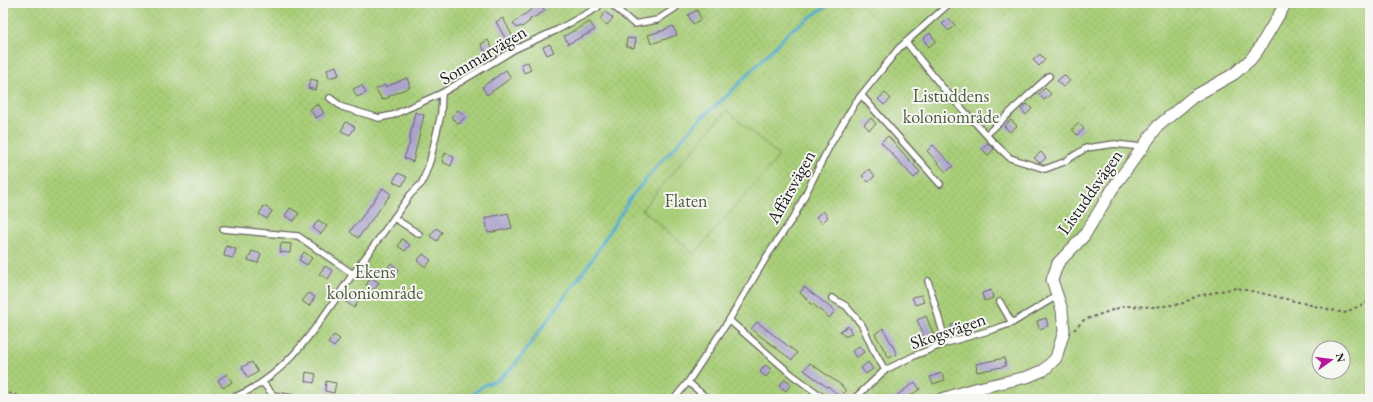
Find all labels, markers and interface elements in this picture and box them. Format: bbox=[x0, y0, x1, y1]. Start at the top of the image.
street label: Sommarvägen bbox=[435, 19, 531, 90]
park label: Listuddens koloniområde bbox=[903, 84, 999, 128]
street label: Listuddsvägen bbox=[1052, 144, 1128, 239]
street label: Affärsvägen bbox=[761, 146, 820, 228]
park label: Flaten bbox=[665, 189, 708, 212]
park label: Ekens koloniområde bbox=[327, 260, 423, 304]
street label: Skogsvägen bbox=[907, 307, 989, 354]
north arrow bbox=[1311, 340, 1351, 380]
text: N bbox=[1333, 352, 1349, 364]

